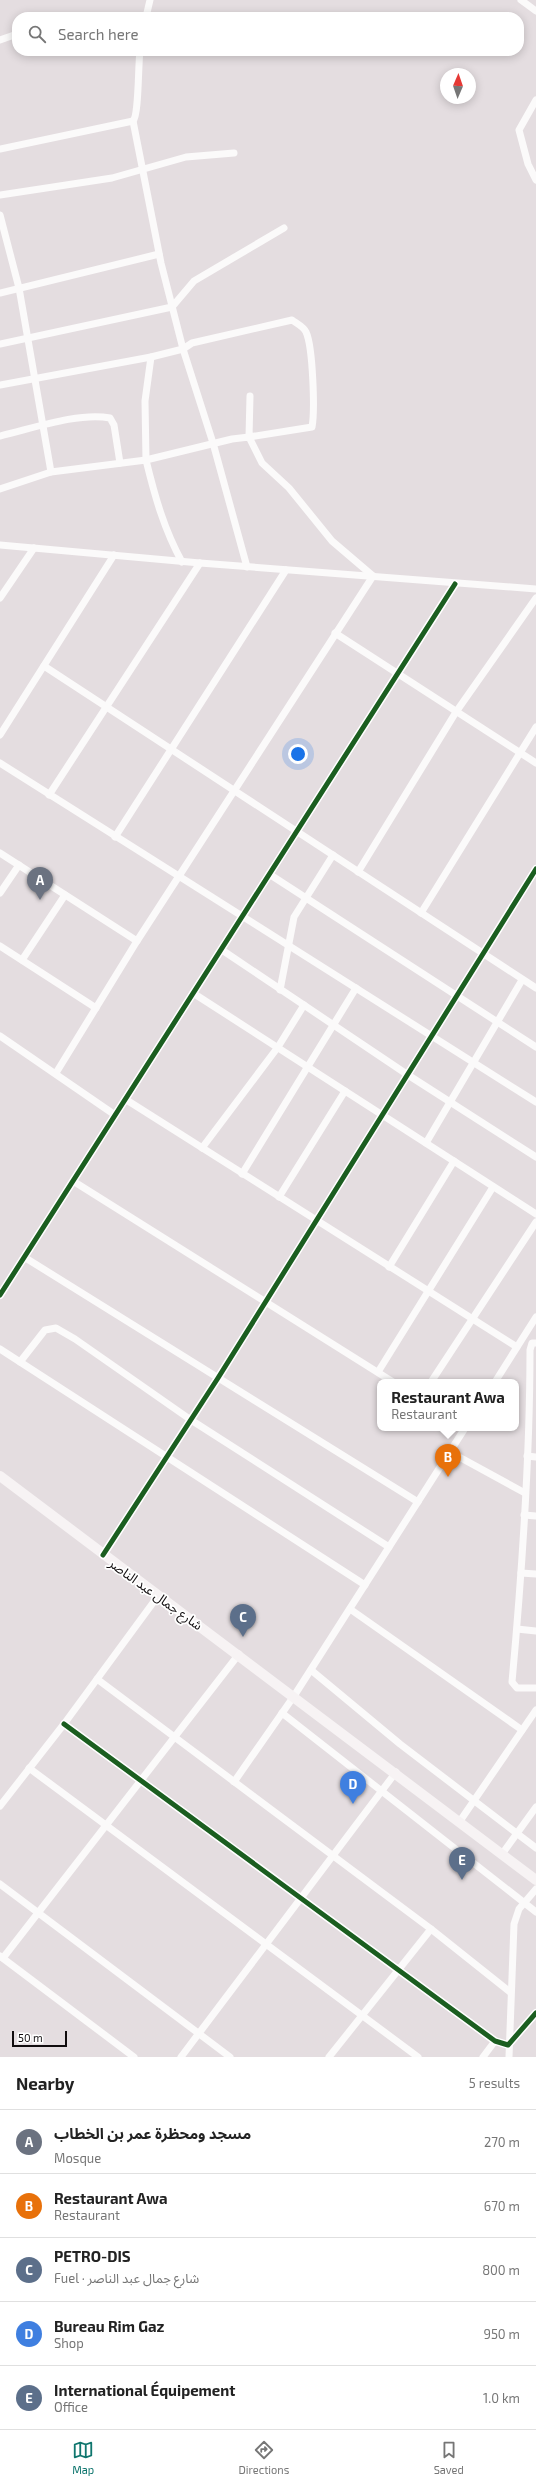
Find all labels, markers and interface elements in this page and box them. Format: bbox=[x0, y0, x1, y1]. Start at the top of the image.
search box bbox=[12, 12, 524, 56]
icon: search bbox=[26, 23, 48, 45]
text: Search here bbox=[58, 25, 139, 43]
north arrow bbox=[440, 68, 476, 104]
your location bbox=[288, 744, 308, 764]
pin: A bbox=[27, 867, 53, 900]
popup bbox=[377, 1379, 519, 1431]
text: Restaurant Awa bbox=[391, 1388, 505, 1406]
text: Restaurant bbox=[391, 1406, 457, 1422]
pin: B bbox=[435, 1444, 461, 1477]
street label: شارع جمال عبد الناصر bbox=[104, 1554, 206, 1636]
pin: C bbox=[230, 1604, 256, 1637]
pin: D bbox=[340, 1771, 366, 1804]
pin: E bbox=[449, 1847, 475, 1880]
scale bar bbox=[12, 2029, 67, 2048]
text: 50 m bbox=[18, 2031, 43, 2044]
text: Nearby bbox=[16, 2073, 74, 2093]
text: 5 results bbox=[469, 2075, 520, 2091]
text: مسجد ومحظرة عمر بن الخطاب bbox=[54, 2124, 251, 2142]
text: A bbox=[25, 2134, 33, 2150]
text: 270 m bbox=[484, 2134, 520, 2150]
text: Mosque bbox=[54, 2150, 101, 2166]
text: Restaurant Awa bbox=[54, 2189, 167, 2207]
text: B bbox=[25, 2198, 33, 2214]
text: 670 m bbox=[484, 2198, 520, 2214]
text: Restaurant bbox=[54, 2207, 120, 2223]
text: PETRO-DIS bbox=[54, 2247, 131, 2265]
text: C bbox=[25, 2262, 33, 2278]
text: 800 m bbox=[482, 2262, 520, 2278]
text: Fuel · شارع جمال عبد الناصر bbox=[54, 2270, 199, 2286]
text: Bureau Rim Gaz bbox=[54, 2317, 164, 2335]
text: D bbox=[25, 2326, 33, 2342]
text: 950 m bbox=[483, 2326, 520, 2342]
text: Shop bbox=[54, 2335, 84, 2351]
text: International Équipement bbox=[54, 2381, 235, 2399]
text: E bbox=[25, 2390, 33, 2406]
text: 1.0 km bbox=[483, 2390, 520, 2406]
text: Office bbox=[54, 2399, 88, 2415]
tab: Map bbox=[72, 2439, 94, 2476]
tab: Directions bbox=[239, 2439, 289, 2476]
tab: Saved bbox=[434, 2439, 464, 2476]

